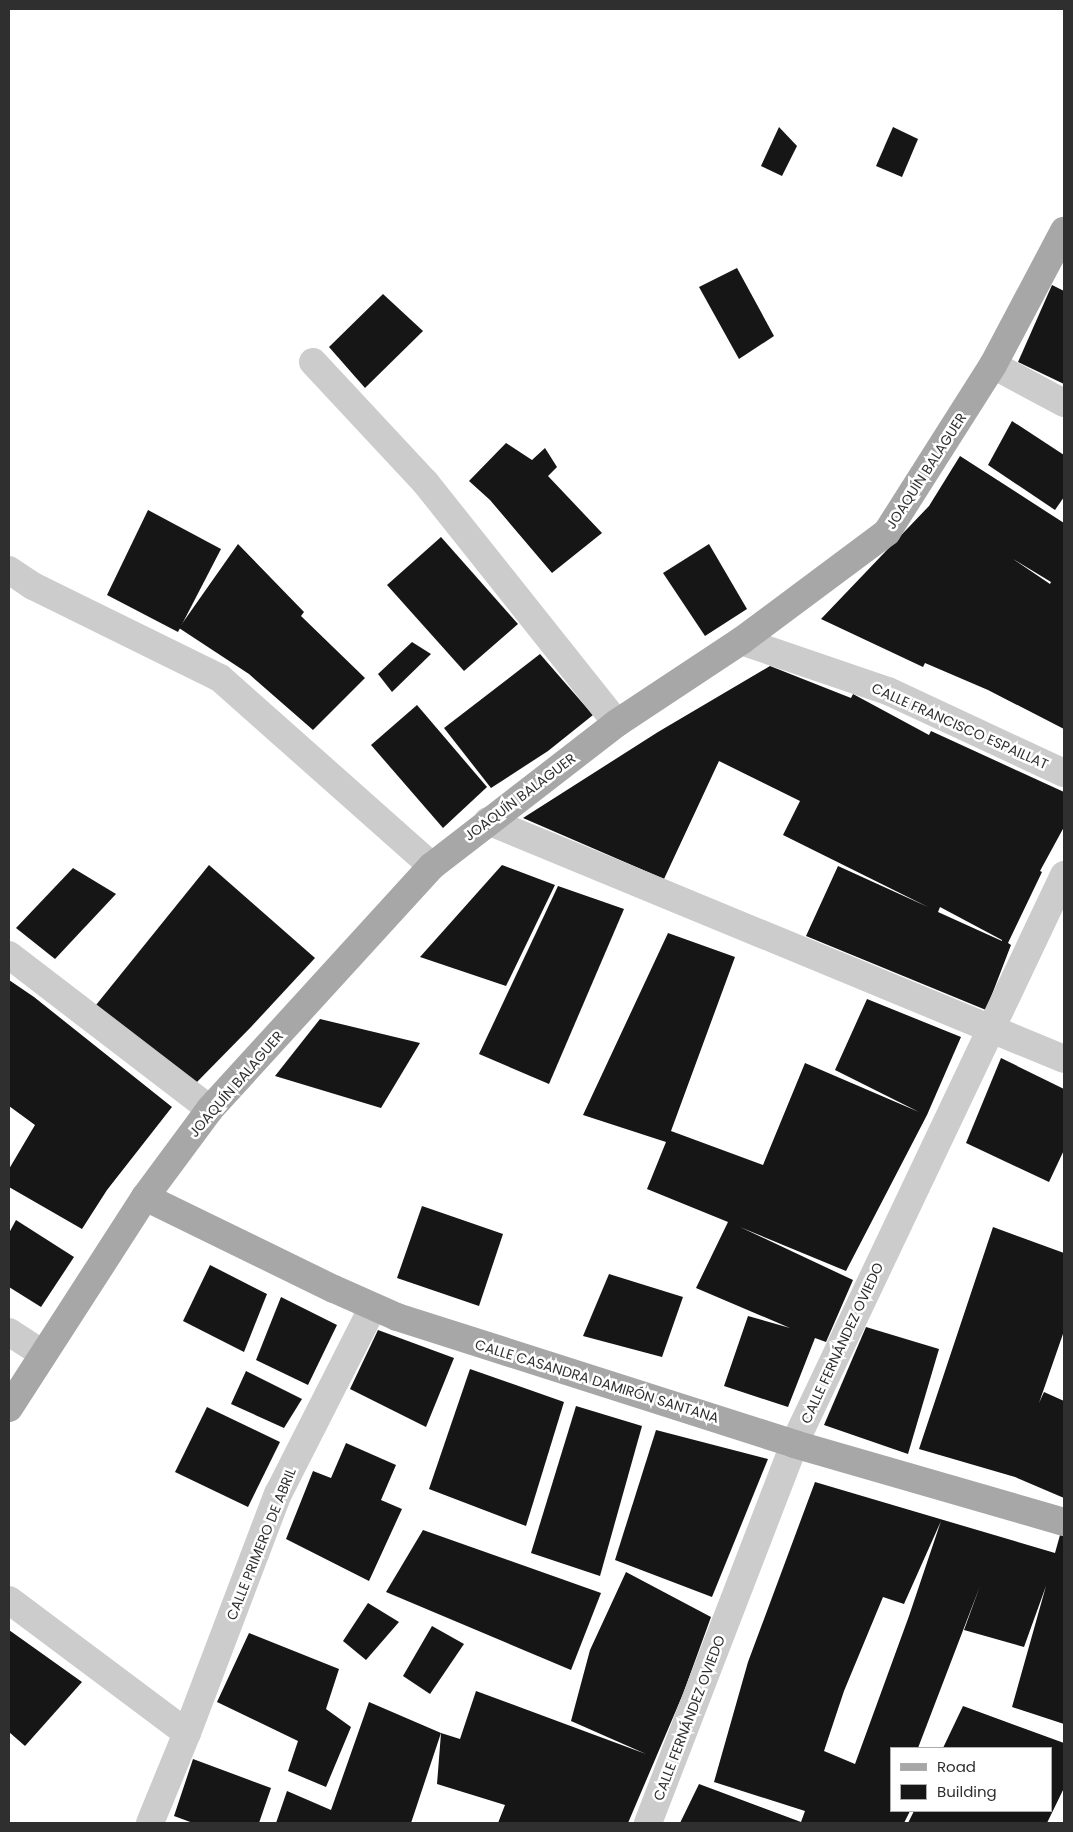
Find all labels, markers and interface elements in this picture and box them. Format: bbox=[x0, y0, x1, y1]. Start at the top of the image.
street label: JOAQUÍN BALAGUER bbox=[882, 410, 970, 532]
street label: CALLE FRANCISCO ESPAILLAT bbox=[869, 679, 1051, 773]
street label: JOAQUÍN BALAGUER bbox=[461, 750, 579, 844]
street label: JOAQUÍN BALAGUER bbox=[185, 1028, 287, 1140]
street label: CALLE FERNÁNDEZ OVIEDO bbox=[797, 1260, 887, 1426]
street label: CALLE CASANDRA DAMIRÓN SANTANA bbox=[473, 1336, 721, 1426]
street label: CALLE PRIMERO DE ABRIL bbox=[223, 1465, 299, 1623]
street label: CALLE FERNÁNDEZ OVIEDO bbox=[650, 1633, 728, 1803]
legend bbox=[890, 1747, 1053, 1812]
text: Road bbox=[937, 1756, 976, 1777]
text: Building bbox=[937, 1781, 997, 1802]

